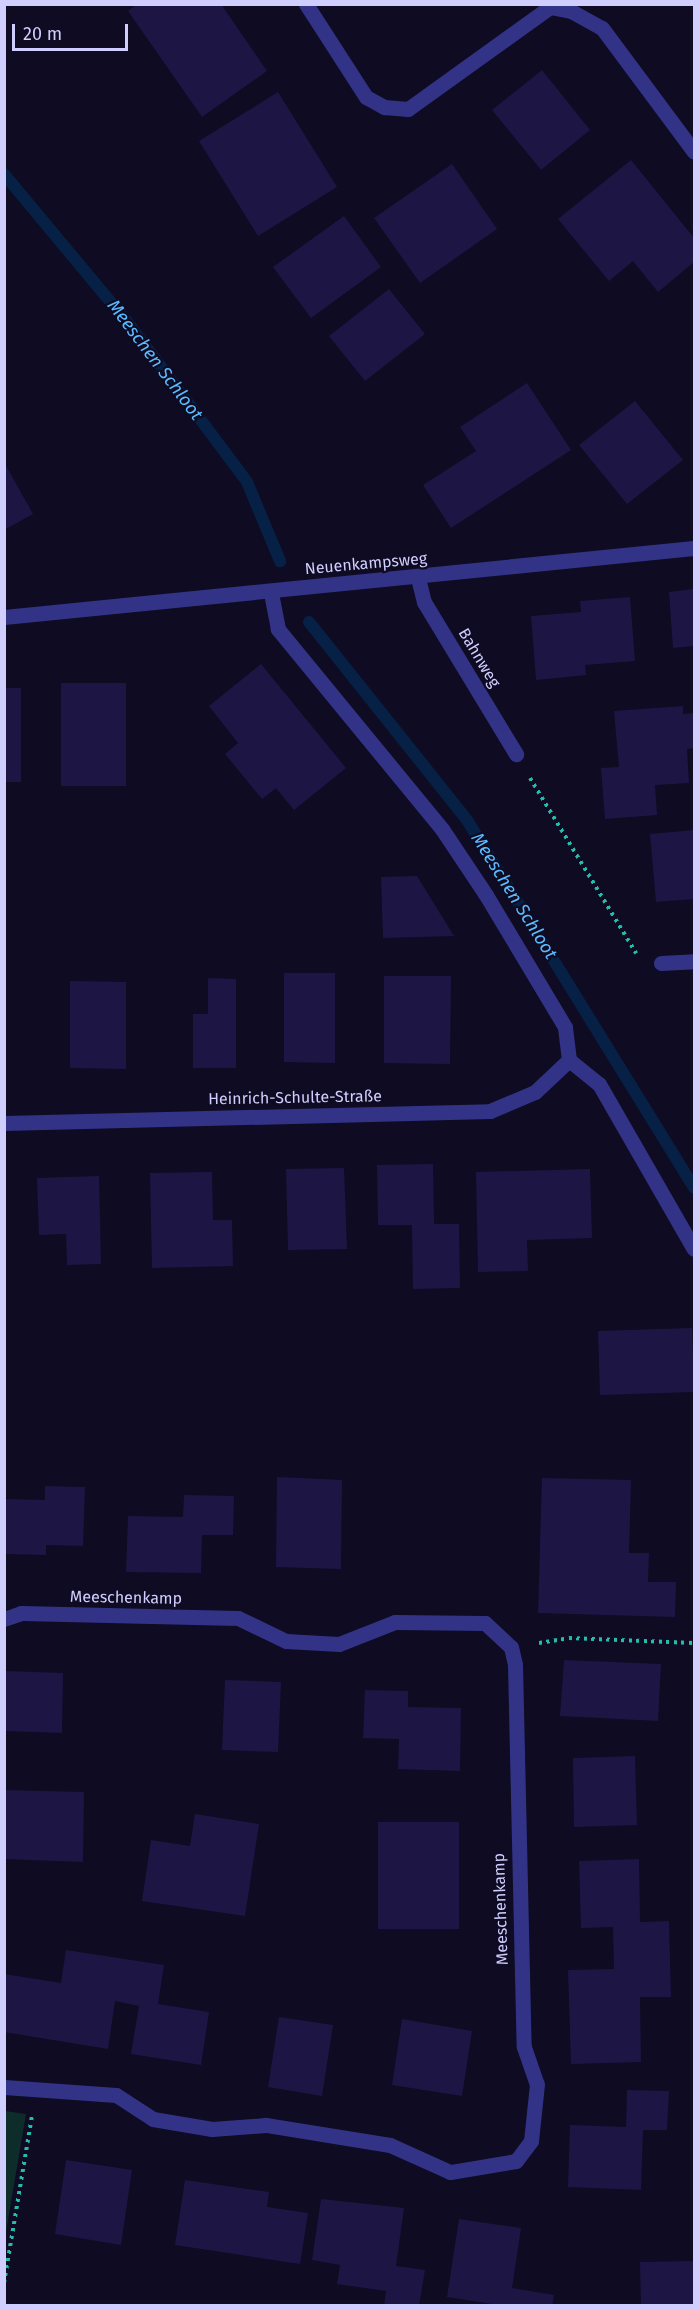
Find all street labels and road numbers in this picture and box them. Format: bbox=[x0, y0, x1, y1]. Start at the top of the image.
street label: Neuenkampsweg bbox=[304, 549, 428, 579]
street label: Bahnweg bbox=[454, 625, 504, 691]
street label: Heinrich-Schulte-Straße bbox=[208, 1087, 382, 1109]
street label: Meeschenkamp bbox=[70, 1587, 182, 1609]
street label: Meeschenkamp bbox=[489, 1853, 513, 1965]

